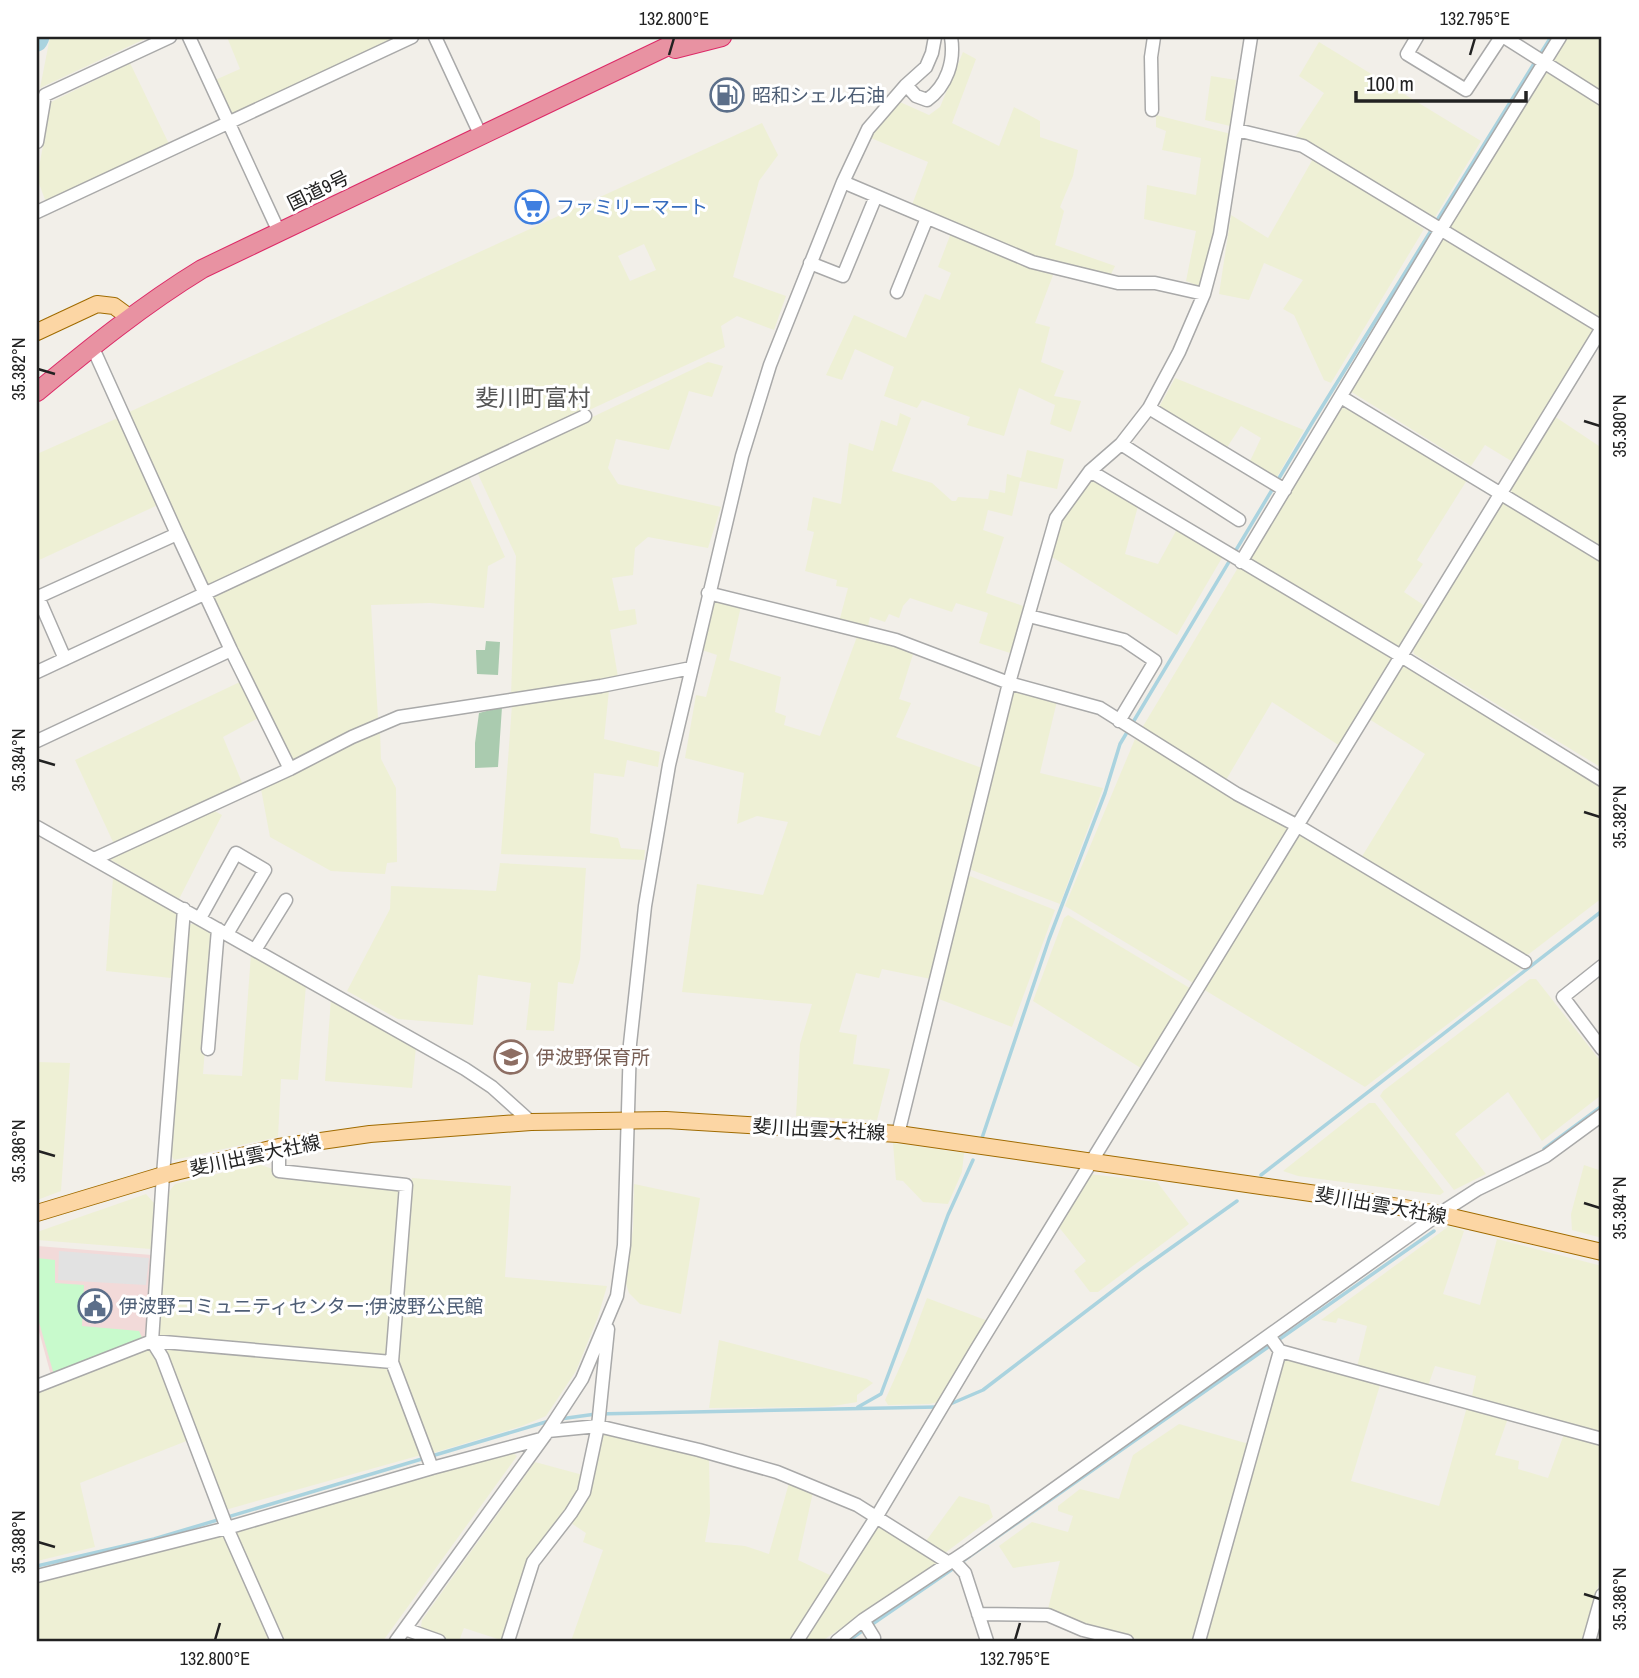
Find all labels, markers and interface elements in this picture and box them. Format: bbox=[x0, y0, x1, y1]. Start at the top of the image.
text: 132.800°E bbox=[639, 6, 709, 31]
text: 132.795°E bbox=[1440, 6, 1510, 31]
scale bar bbox=[1356, 60, 1525, 104]
text: 100 m bbox=[1366, 69, 1414, 98]
fuel station icon: 昭和シェル石油 bbox=[708, 76, 746, 114]
place label: 昭和シェル石油 bbox=[752, 82, 885, 108]
street label: 国道9号 bbox=[283, 164, 353, 216]
supermarket icon: ファミリーマート bbox=[513, 188, 551, 226]
place label: ファミリーマート bbox=[556, 194, 708, 220]
text: 35.382°N bbox=[6, 338, 31, 401]
district label: 斐川町富村 bbox=[476, 382, 591, 413]
text: 35.380°N bbox=[1607, 395, 1632, 458]
text: 35.384°N bbox=[6, 729, 31, 792]
text: 35.382°N bbox=[1607, 786, 1632, 849]
school or university icon: 伊波野保育所 bbox=[492, 1038, 530, 1076]
place label: 伊波野保育所 bbox=[536, 1044, 650, 1070]
street label: 斐川出雲大社線 bbox=[752, 1113, 886, 1145]
text: 35.386°N bbox=[6, 1120, 31, 1183]
street label: 斐川出雲大社線 bbox=[187, 1128, 323, 1182]
text: 35.384°N bbox=[1607, 1177, 1632, 1240]
street label: 斐川出雲大社線 bbox=[1313, 1181, 1449, 1229]
public building icon: 伊波野コミュニティセンター;伊波野公民館 bbox=[76, 1287, 114, 1325]
place label: 伊波野コミュニティセンター;伊波野公民館 bbox=[119, 1293, 483, 1319]
text: 35.388°N bbox=[6, 1511, 31, 1574]
text: 35.386°N bbox=[1607, 1568, 1632, 1631]
text: 132.800°E bbox=[180, 1646, 250, 1671]
text: 132.795°E bbox=[980, 1646, 1050, 1671]

